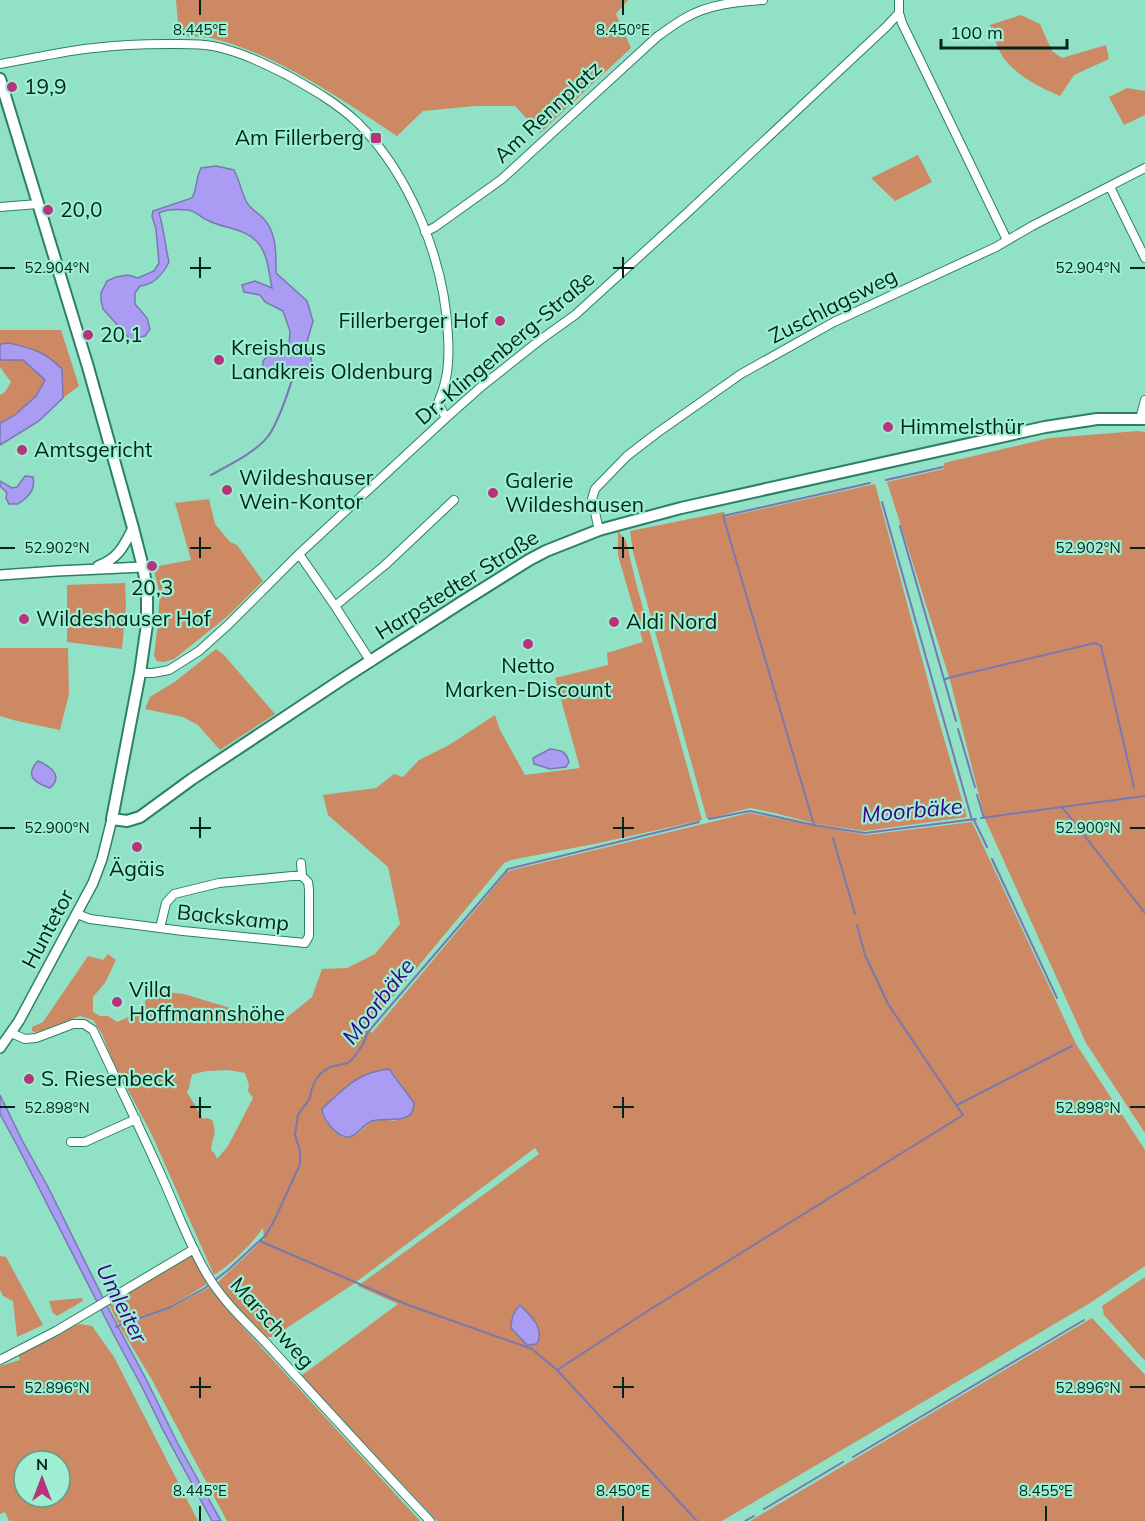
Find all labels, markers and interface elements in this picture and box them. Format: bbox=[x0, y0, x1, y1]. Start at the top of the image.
scale bar bbox=[941, 12, 1067, 50]
text: 8.445°E bbox=[173, 20, 227, 39]
text: 8.450°E bbox=[596, 20, 650, 39]
text: 100 m bbox=[950, 21, 1003, 44]
street label: Am Rennplatz bbox=[488, 55, 607, 168]
place label: 19,9 bbox=[24, 73, 67, 99]
marker: 19,9 bbox=[5, 80, 19, 94]
place label: Am Fillerberg bbox=[235, 124, 364, 150]
marker: Am Fillerberg bbox=[369, 131, 383, 145]
place label: 20,0 bbox=[60, 196, 103, 222]
marker: 20,0 bbox=[41, 203, 55, 217]
text: 52.904°N bbox=[24, 258, 90, 277]
text: 52.904°N bbox=[1055, 258, 1121, 277]
street label: Zuschlagsweg bbox=[764, 262, 901, 349]
street label: Dr.-Klingenberg-Straße bbox=[410, 265, 599, 430]
place label: Fillerberger Hof bbox=[338, 307, 489, 333]
marker: Fillerberger Hof bbox=[493, 314, 507, 328]
place label: 20,1 bbox=[100, 321, 143, 347]
marker: 20,1 bbox=[81, 328, 95, 342]
place label: Kreishaus Landkreis Oldenburg bbox=[231, 334, 433, 384]
marker: Kreishaus Landkreis Oldenburg bbox=[212, 353, 226, 367]
place label: Himmelsthür bbox=[900, 413, 1024, 439]
marker: Himmelsthür bbox=[881, 420, 895, 434]
place label: Amtsgericht bbox=[34, 436, 152, 462]
marker: Amtsgericht bbox=[15, 443, 29, 457]
place label: Wildeshauser Wein-Kontor bbox=[239, 464, 374, 514]
place label: Galerie Wildeshausen bbox=[505, 467, 644, 517]
marker: Wildeshauser Wein-Kontor bbox=[220, 483, 234, 497]
marker: Galerie Wildeshausen bbox=[486, 486, 500, 500]
street label: Harpstedter Straße bbox=[370, 523, 543, 645]
text: 52.902°N bbox=[24, 538, 90, 557]
text: 52.902°N bbox=[1055, 538, 1121, 557]
marker: 20,3 bbox=[145, 559, 159, 573]
place label: 20,3 bbox=[131, 574, 173, 600]
place label: Wildeshauser Hof bbox=[36, 605, 212, 631]
place label: Aldi Nord bbox=[626, 608, 717, 634]
marker: Wildeshauser Hof bbox=[17, 612, 31, 626]
marker: Aldi Nord bbox=[607, 615, 621, 629]
marker: Netto Marken-Discount bbox=[521, 637, 535, 651]
place label: Netto Marken-Discount bbox=[445, 652, 611, 702]
water label: Moorbäke bbox=[860, 792, 964, 828]
text: 52.900°N bbox=[24, 818, 90, 837]
text: 52.900°N bbox=[1055, 818, 1121, 837]
marker: Ägäis bbox=[130, 840, 144, 854]
place label: Ägäis bbox=[109, 855, 165, 881]
street label: Huntetor bbox=[15, 884, 79, 973]
street label: Backskamp bbox=[176, 898, 290, 936]
water label: Moorbäke bbox=[336, 952, 420, 1050]
place label: Villa Hoffmannshöhe bbox=[129, 976, 285, 1026]
marker: Villa Hoffmannshöhe bbox=[110, 995, 124, 1009]
place label: S. Riesenbeck bbox=[41, 1065, 175, 1091]
marker: S. Riesenbeck bbox=[22, 1072, 36, 1086]
text: 52.898°N bbox=[24, 1098, 90, 1117]
text: 52.898°N bbox=[1055, 1098, 1121, 1117]
water label: Umleiter bbox=[90, 1259, 154, 1348]
street label: Marschweg bbox=[225, 1272, 320, 1373]
text: 52.896°N bbox=[24, 1378, 90, 1397]
text: 52.896°N bbox=[1055, 1378, 1121, 1397]
north arrow bbox=[12, 1449, 72, 1509]
text: N bbox=[36, 1454, 48, 1474]
text: 8.445°E bbox=[173, 1481, 227, 1500]
text: 8.450°E bbox=[596, 1481, 650, 1500]
text: 8.455°E bbox=[1019, 1481, 1073, 1500]

